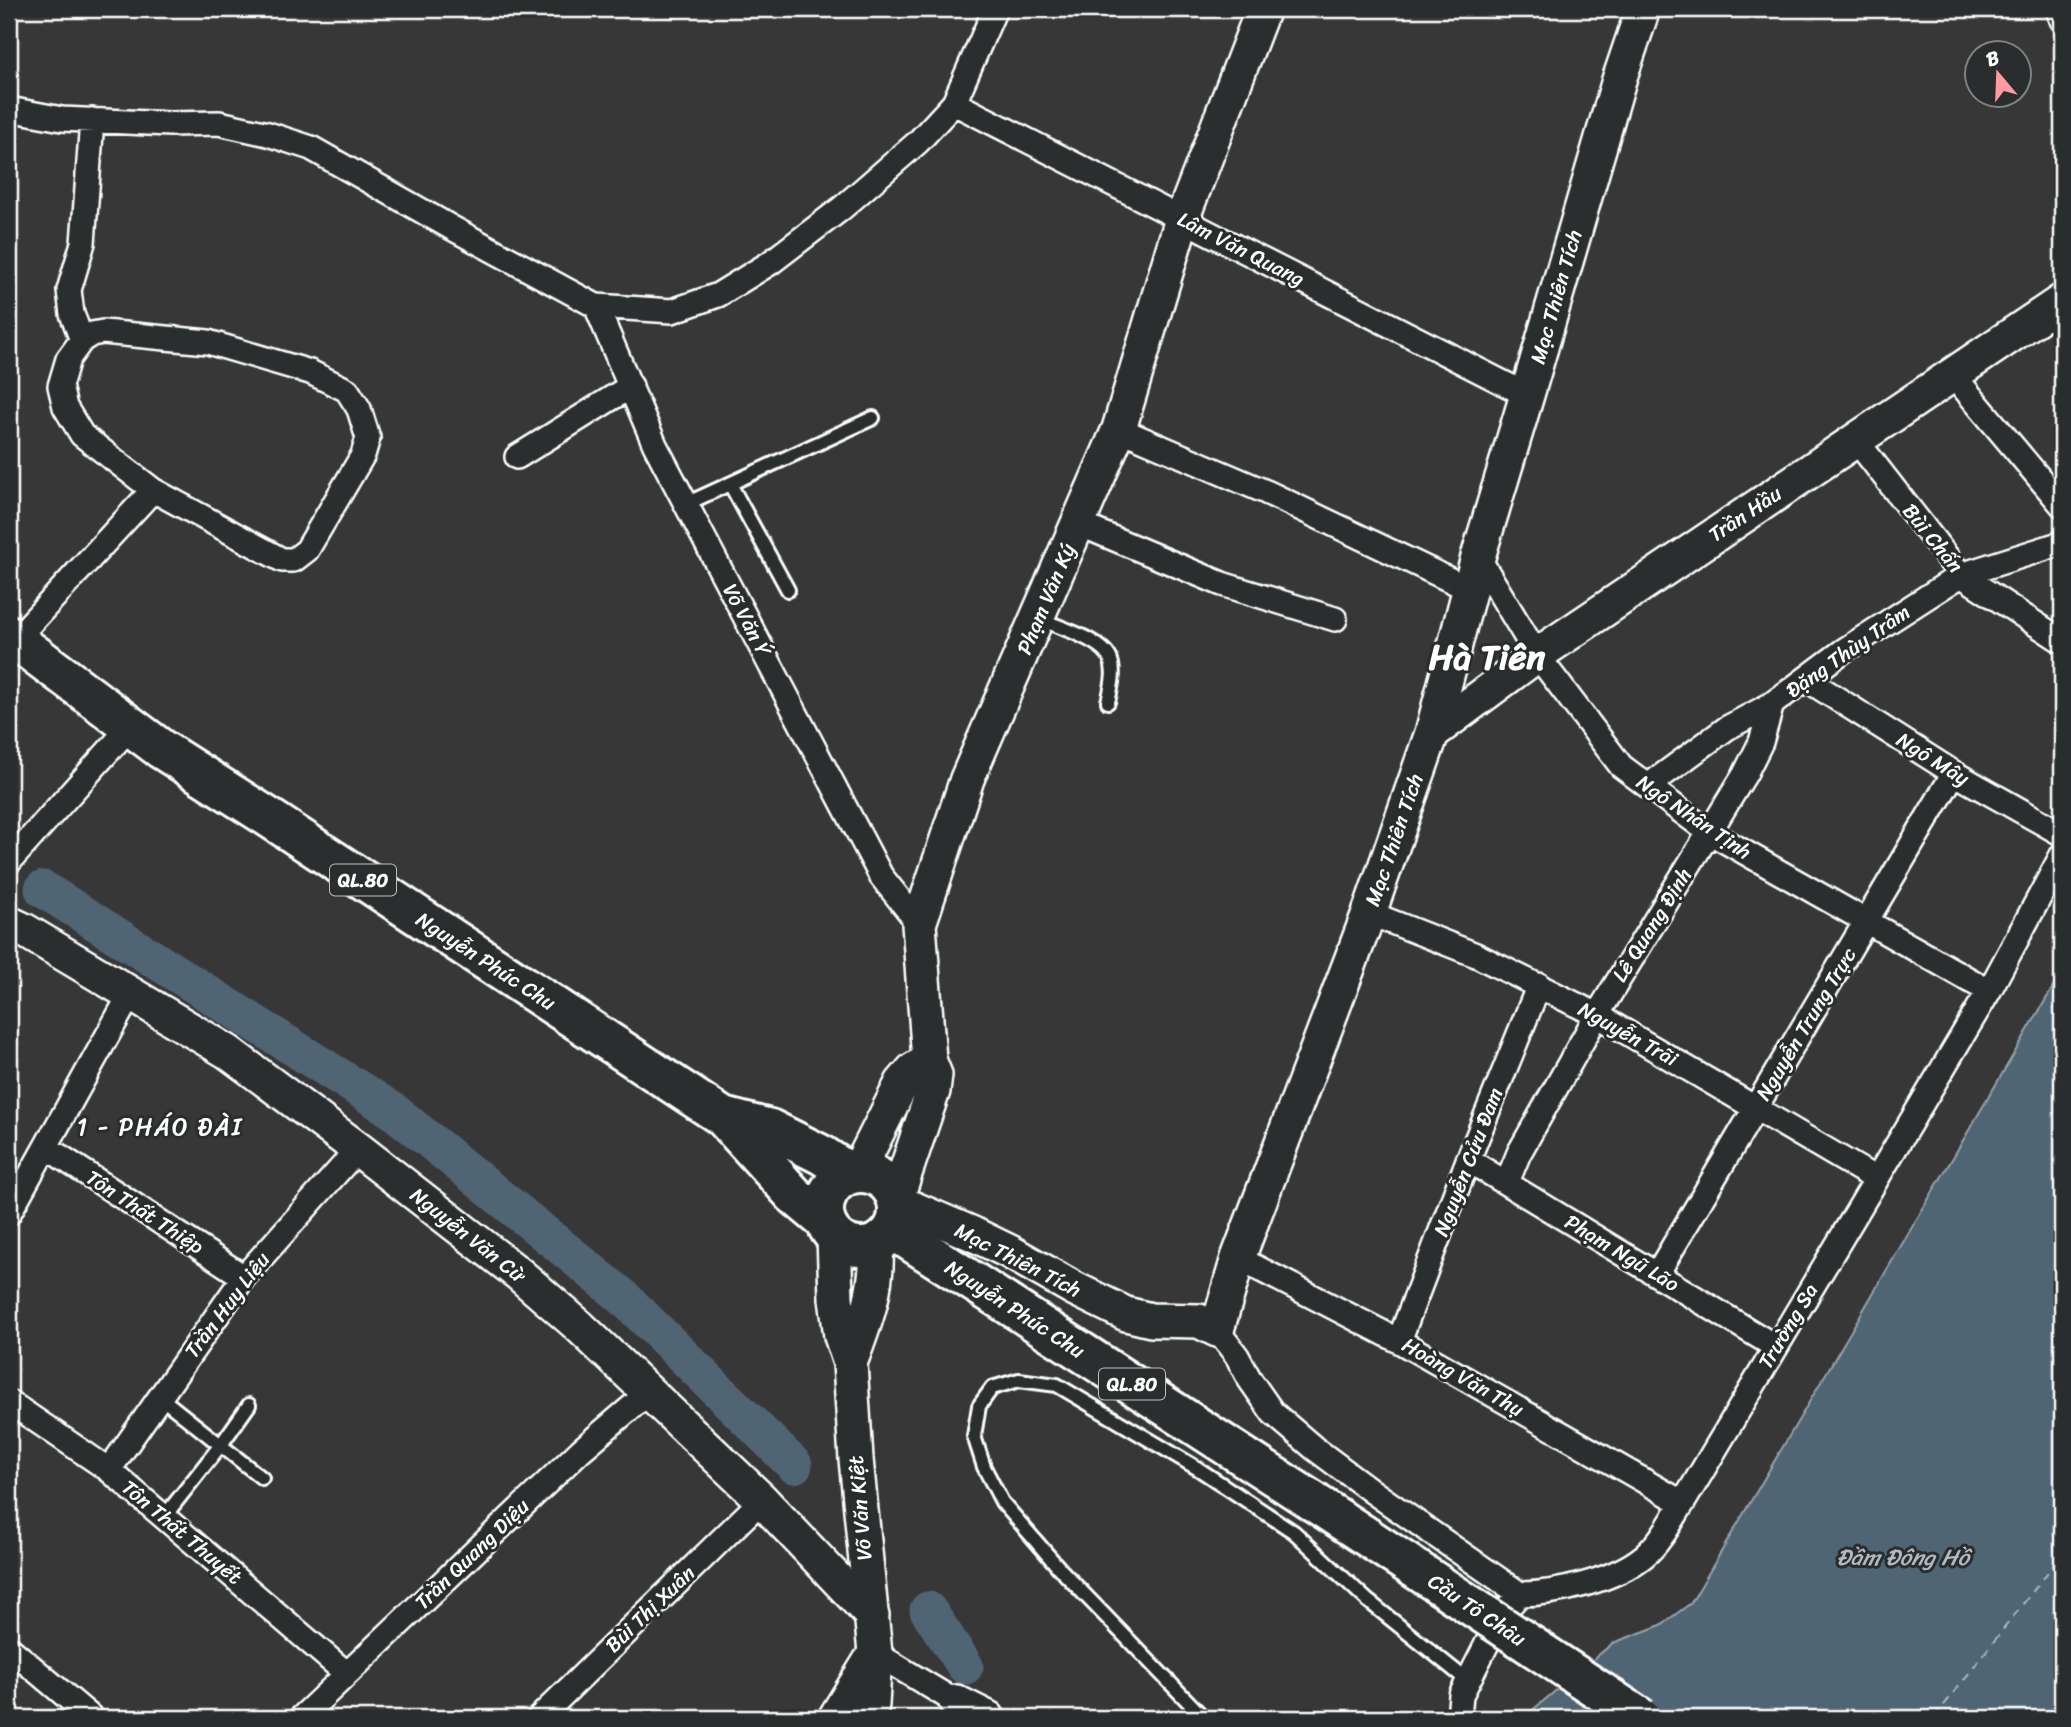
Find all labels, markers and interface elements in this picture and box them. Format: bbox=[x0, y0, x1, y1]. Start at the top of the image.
north arrow bbox=[1962, 38, 2032, 108]
text: B bbox=[1982, 41, 2004, 76]
street label: Lâm Văn Quang bbox=[1170, 201, 1312, 298]
street label: Mạc Thiên Tích bbox=[1519, 225, 1593, 369]
street label: Trần Hầu bbox=[1700, 475, 1790, 553]
street label: Bùi Chấn bbox=[1893, 494, 1973, 582]
street label: Phạm Văn Ký bbox=[1005, 537, 1087, 661]
street label: Võ Văn Ý bbox=[712, 577, 783, 665]
street label: Đặng Thùy Trâm bbox=[1778, 594, 1918, 708]
district label: Hà Tiên bbox=[1429, 626, 1545, 688]
street label: Ngô Mây bbox=[1889, 722, 1977, 797]
street label: Ngô Nhân Tịnh bbox=[1628, 764, 1760, 870]
street label: Mạc Thiên Tích bbox=[1354, 768, 1434, 912]
street label: Lê Quang Định bbox=[1602, 860, 1702, 990]
road number: QL.80 bbox=[330, 864, 396, 895]
street label: Nguyễn Phúc Chu bbox=[408, 901, 565, 1021]
street label: Nguyễn Trung Trực bbox=[1745, 939, 1867, 1108]
street label: Nguyễn Trãi bbox=[1571, 991, 1686, 1078]
street label: Nguyễn Cửu Đam bbox=[1422, 1082, 1514, 1242]
district label: 1 - PHÁO ĐÀI bbox=[77, 1106, 243, 1148]
street label: Tôn Thất Thiệp bbox=[78, 1159, 212, 1265]
street label: Nguyễn Văn Cừ bbox=[401, 1177, 536, 1294]
street label: Phạm Ngũ Lão bbox=[1557, 1204, 1687, 1303]
street label: Mạc Thiên Tích bbox=[948, 1212, 1088, 1308]
street label: Trần Huy Liệu bbox=[174, 1243, 280, 1367]
street label: Nguyễn Phúc Chu bbox=[937, 1249, 1094, 1369]
street label: Trường Sa bbox=[1747, 1275, 1829, 1376]
street label: Hoàng Văn Thụ bbox=[1395, 1327, 1532, 1428]
road number: QL.80 bbox=[1099, 1368, 1165, 1400]
street label: Võ Văn Kiệt bbox=[836, 1454, 884, 1562]
street label: Tôn Thất Thuyết bbox=[113, 1469, 251, 1595]
street label: Trần Quang Diệu bbox=[405, 1488, 539, 1619]
water label: Đầm Đông Hồ bbox=[1837, 1537, 1973, 1578]
street label: Bùi Thị Xuân bbox=[596, 1556, 704, 1662]
street label: Cầu Tô Châu bbox=[1420, 1563, 1535, 1658]

